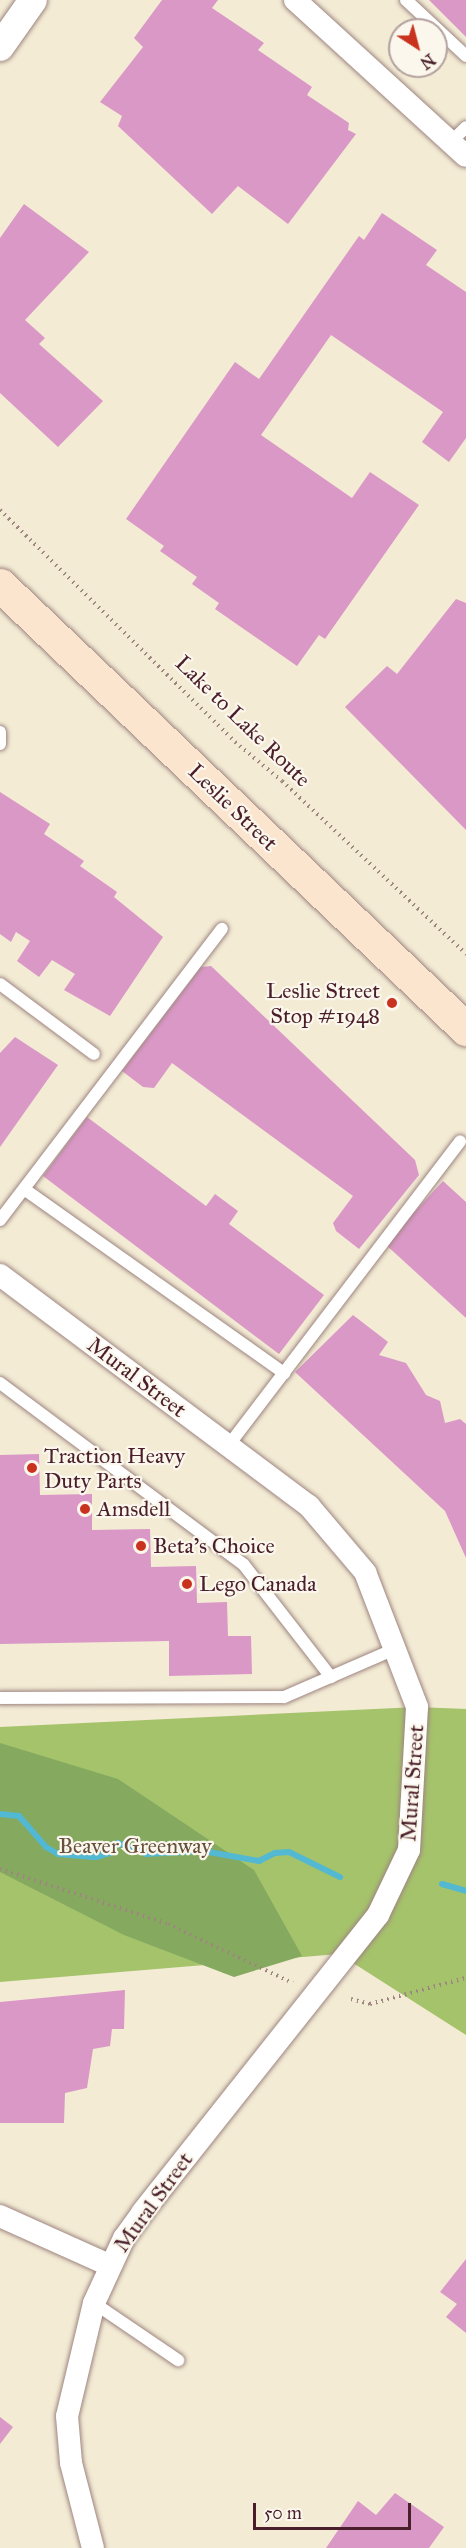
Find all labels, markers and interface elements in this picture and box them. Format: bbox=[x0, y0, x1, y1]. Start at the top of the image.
north arrow bbox=[388, 18, 448, 78]
text: N bbox=[417, 50, 439, 73]
street label: Lake to Lake Route bbox=[170, 650, 316, 792]
street label: Leslie Street bbox=[183, 758, 283, 856]
place label: Leslie Street Stop #1948 bbox=[266, 977, 380, 1028]
marker: Leslie Street Stop #1948 bbox=[385, 996, 399, 1010]
street label: Mural Street bbox=[82, 1331, 192, 1423]
place label: Traction Heavy Duty Parts bbox=[44, 1442, 185, 1494]
marker: Traction Heavy Duty Parts bbox=[25, 1461, 39, 1475]
place label: Amsdell bbox=[97, 1496, 170, 1522]
marker: Amsdell bbox=[78, 1502, 92, 1516]
place label: Beta's Choice bbox=[153, 1533, 275, 1559]
marker: Beta's Choice bbox=[134, 1539, 148, 1553]
place label: Lego Canada bbox=[199, 1571, 316, 1597]
marker: Lego Canada bbox=[180, 1577, 194, 1591]
street label: Mural Street bbox=[395, 1724, 429, 1842]
park label: Beaver Greenway bbox=[58, 1833, 212, 1859]
street label: Mural Street bbox=[108, 2147, 198, 2257]
scale bar bbox=[256, 2491, 414, 2529]
text: 50 m bbox=[264, 2502, 302, 2524]

